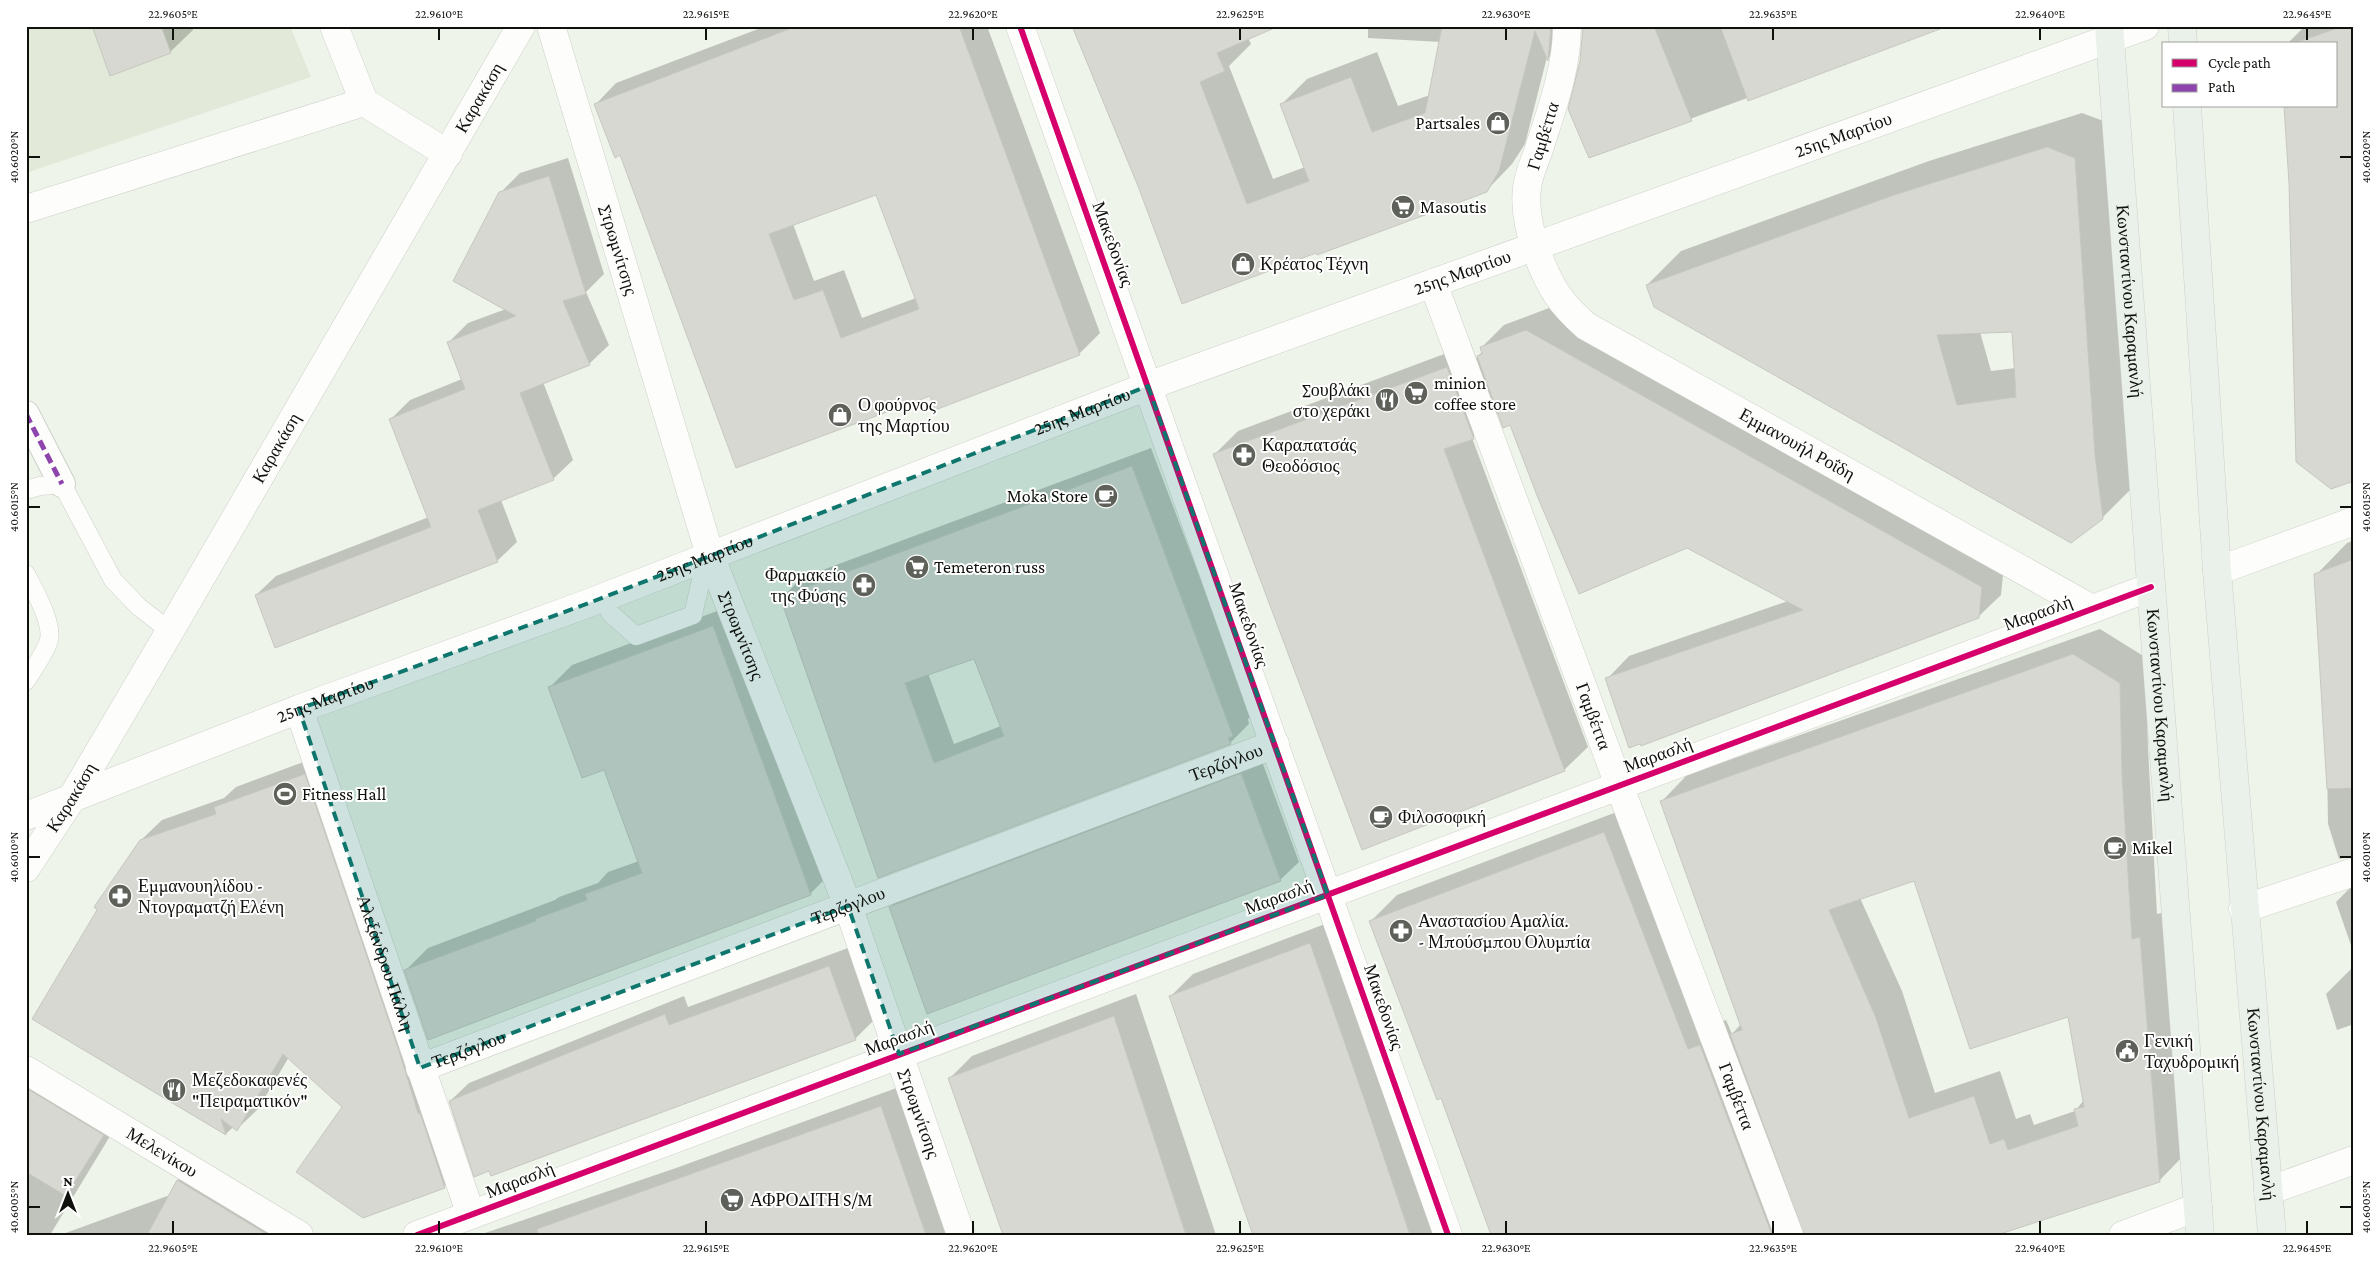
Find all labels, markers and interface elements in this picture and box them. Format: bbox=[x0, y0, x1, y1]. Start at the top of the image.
text: 22.9605°E bbox=[148, 7, 198, 21]
text: 22.9610°E bbox=[415, 7, 463, 21]
text: 22.9615°E bbox=[683, 7, 730, 21]
text: 22.9620°E bbox=[948, 7, 998, 21]
text: 22.9625°E bbox=[1216, 7, 1265, 21]
text: 22.9630°E bbox=[1481, 7, 1531, 21]
text: 22.9635°E bbox=[1749, 7, 1797, 21]
text: 22.9640°E bbox=[2015, 7, 2065, 21]
text: 22.9645°E bbox=[2283, 7, 2332, 21]
legend bbox=[2162, 42, 2338, 108]
text: Cycle path bbox=[2208, 55, 2271, 72]
street label: Καρακάση bbox=[451, 59, 508, 136]
text: Path bbox=[2208, 79, 2235, 95]
street label: Γαμβέττα bbox=[1523, 99, 1563, 172]
street label: 25ης Μαρτίου bbox=[1792, 108, 1895, 162]
shop icon: Partsales bbox=[1485, 110, 1511, 136]
place label: Partsales bbox=[1416, 113, 1480, 133]
text: 40.6020°N bbox=[7, 131, 21, 183]
text: 40.6020°N bbox=[2359, 131, 2373, 183]
supermarket icon: Masoutis bbox=[1390, 194, 1416, 220]
place label: Masoutis bbox=[1420, 197, 1487, 217]
street label: Μακεδονίας bbox=[1088, 199, 1138, 289]
street label: Στρωμνίτσης bbox=[595, 203, 641, 297]
street label: Κωνσταντίνου Καραμανλή bbox=[2112, 204, 2147, 399]
street label: 25ης Μαρτίου bbox=[1411, 246, 1514, 299]
shop icon: Κρέατος Τέχνη bbox=[1230, 251, 1256, 277]
place label: Κρέατος Τέχνη bbox=[1260, 254, 1369, 274]
place label: minion coffee store bbox=[1434, 373, 1516, 414]
place label: Σουβλάκι στο χεράκι bbox=[1293, 380, 1370, 421]
supermarket icon: minion coffee store bbox=[1403, 380, 1429, 406]
street label: 25ης Μαρτίου bbox=[1031, 384, 1133, 439]
restaurant icon: Σουβλάκι στο χεράκι bbox=[1374, 387, 1400, 413]
place label: Ο φούρνος της Μαρτίου bbox=[858, 395, 950, 436]
shop icon: Ο φούρνος της Μαρτίου bbox=[827, 402, 853, 428]
street label: Εμμανουήλ Ροΐδη bbox=[1736, 404, 1858, 484]
street label: Καρακάση bbox=[248, 409, 304, 487]
place label: Καραπατσάς Θεοδόσιος bbox=[1262, 435, 1356, 476]
pharmacy icon: Καραπατσάς Θεοδόσιος bbox=[1231, 442, 1257, 468]
text: 40.6015°N bbox=[7, 482, 21, 532]
text: 40.6015°N bbox=[2359, 482, 2373, 532]
cafe icon: Moka Store bbox=[1093, 483, 1119, 509]
place label: Moka Store bbox=[1007, 486, 1088, 506]
street label: 25ης Μαρτίου bbox=[654, 530, 756, 586]
supermarket icon: Temeteron russ bbox=[904, 554, 930, 580]
place label: Temeteron russ bbox=[934, 557, 1045, 577]
place label: Φαρμακείο της Φύσης bbox=[765, 565, 846, 606]
pharmacy icon: Φαρμακείο της Φύσης bbox=[851, 572, 877, 598]
street label: Μακεδονίας bbox=[1225, 580, 1273, 670]
street label: Στρωμνίτσης bbox=[715, 589, 768, 682]
street label: Μαρασλή bbox=[2001, 591, 2075, 635]
street label: Κωνσταντίνου Καραμανλή bbox=[2143, 608, 2177, 802]
street label: 25ης Μαρτίου bbox=[274, 673, 376, 727]
street label: Γαμβέττα bbox=[1572, 680, 1615, 753]
street label: Μαρασλή bbox=[1621, 733, 1695, 777]
street label: Τερζόγλου bbox=[1187, 740, 1266, 785]
street label: Καρακάση bbox=[42, 759, 100, 836]
sports icon: Fitness Hall bbox=[272, 781, 298, 807]
place label: Fitness Hall bbox=[302, 784, 386, 804]
cafe icon: Φιλοσοφική bbox=[1368, 804, 1394, 830]
place label: Φιλοσοφική bbox=[1398, 807, 1486, 827]
text: 40.6010°N bbox=[7, 831, 21, 883]
text: 40.6010°N bbox=[2359, 831, 2373, 883]
cafe icon: Mikel bbox=[2102, 835, 2128, 861]
place label: Mikel bbox=[2132, 838, 2173, 858]
street label: Μαρασλή bbox=[1242, 875, 1316, 919]
place label: Εμμανουηλίδου - Ντογραματζή Ελένη bbox=[138, 876, 284, 917]
pharmacy icon: Εμμανουηλίδου - Ντογραματζή Ελένη bbox=[107, 883, 133, 909]
street label: Τερζόγλου bbox=[809, 883, 888, 929]
street label: Αλεξάνδρου Πάλλη bbox=[353, 892, 418, 1033]
place label: Αναστασίου Αμαλία. - Μπούσμπου Ολυμπία bbox=[1418, 911, 1591, 952]
pharmacy icon: Αναστασίου Αμαλία. - Μπούσμπου Ολυμπία bbox=[1388, 918, 1414, 944]
street label: Μακεδονίας bbox=[1360, 962, 1408, 1052]
street label: Κωνσταντίνου Καραμανλή bbox=[2243, 1007, 2279, 1202]
street label: Μαρασλή bbox=[862, 1016, 936, 1060]
street label: Τερζόγλου bbox=[429, 1027, 508, 1073]
place label: Γενική Ταχυδρομική bbox=[2144, 1031, 2240, 1072]
public building icon: Γενική Ταχυδρομική bbox=[2114, 1038, 2140, 1064]
street label: Γαμβέττα bbox=[1715, 1060, 1759, 1133]
street label: Στρωμνίτσης bbox=[895, 1066, 944, 1161]
place label: Μεζεδοκαφενές "Πειραματικόν" bbox=[192, 1070, 308, 1111]
restaurant icon: Μεζεδοκαφενές "Πειραματικόν" bbox=[161, 1077, 187, 1103]
street label: Μελενίκου bbox=[123, 1123, 201, 1181]
street label: Μαρασλή bbox=[483, 1158, 557, 1202]
north arrow bbox=[42, 1168, 92, 1218]
text: N bbox=[63, 1173, 73, 1189]
text: 40.6005°N bbox=[7, 1181, 21, 1233]
text: 40.6005°N bbox=[2359, 1181, 2373, 1233]
supermarket icon: ΑΦΡΟΔΙΤΗ S/M bbox=[719, 1187, 745, 1213]
place label: ΑΦΡΟΔΙΤΗ S/M bbox=[750, 1190, 873, 1210]
text: 22.9605°E bbox=[148, 1241, 198, 1255]
text: 22.9610°E bbox=[415, 1241, 463, 1255]
text: 22.9615°E bbox=[683, 1241, 730, 1255]
text: 22.9620°E bbox=[948, 1241, 998, 1255]
text: 22.9625°E bbox=[1216, 1241, 1265, 1255]
text: 22.9630°E bbox=[1481, 1241, 1531, 1255]
text: 22.9635°E bbox=[1749, 1241, 1797, 1255]
text: 22.9640°E bbox=[2015, 1241, 2065, 1255]
text: 22.9645°E bbox=[2283, 1241, 2332, 1255]

